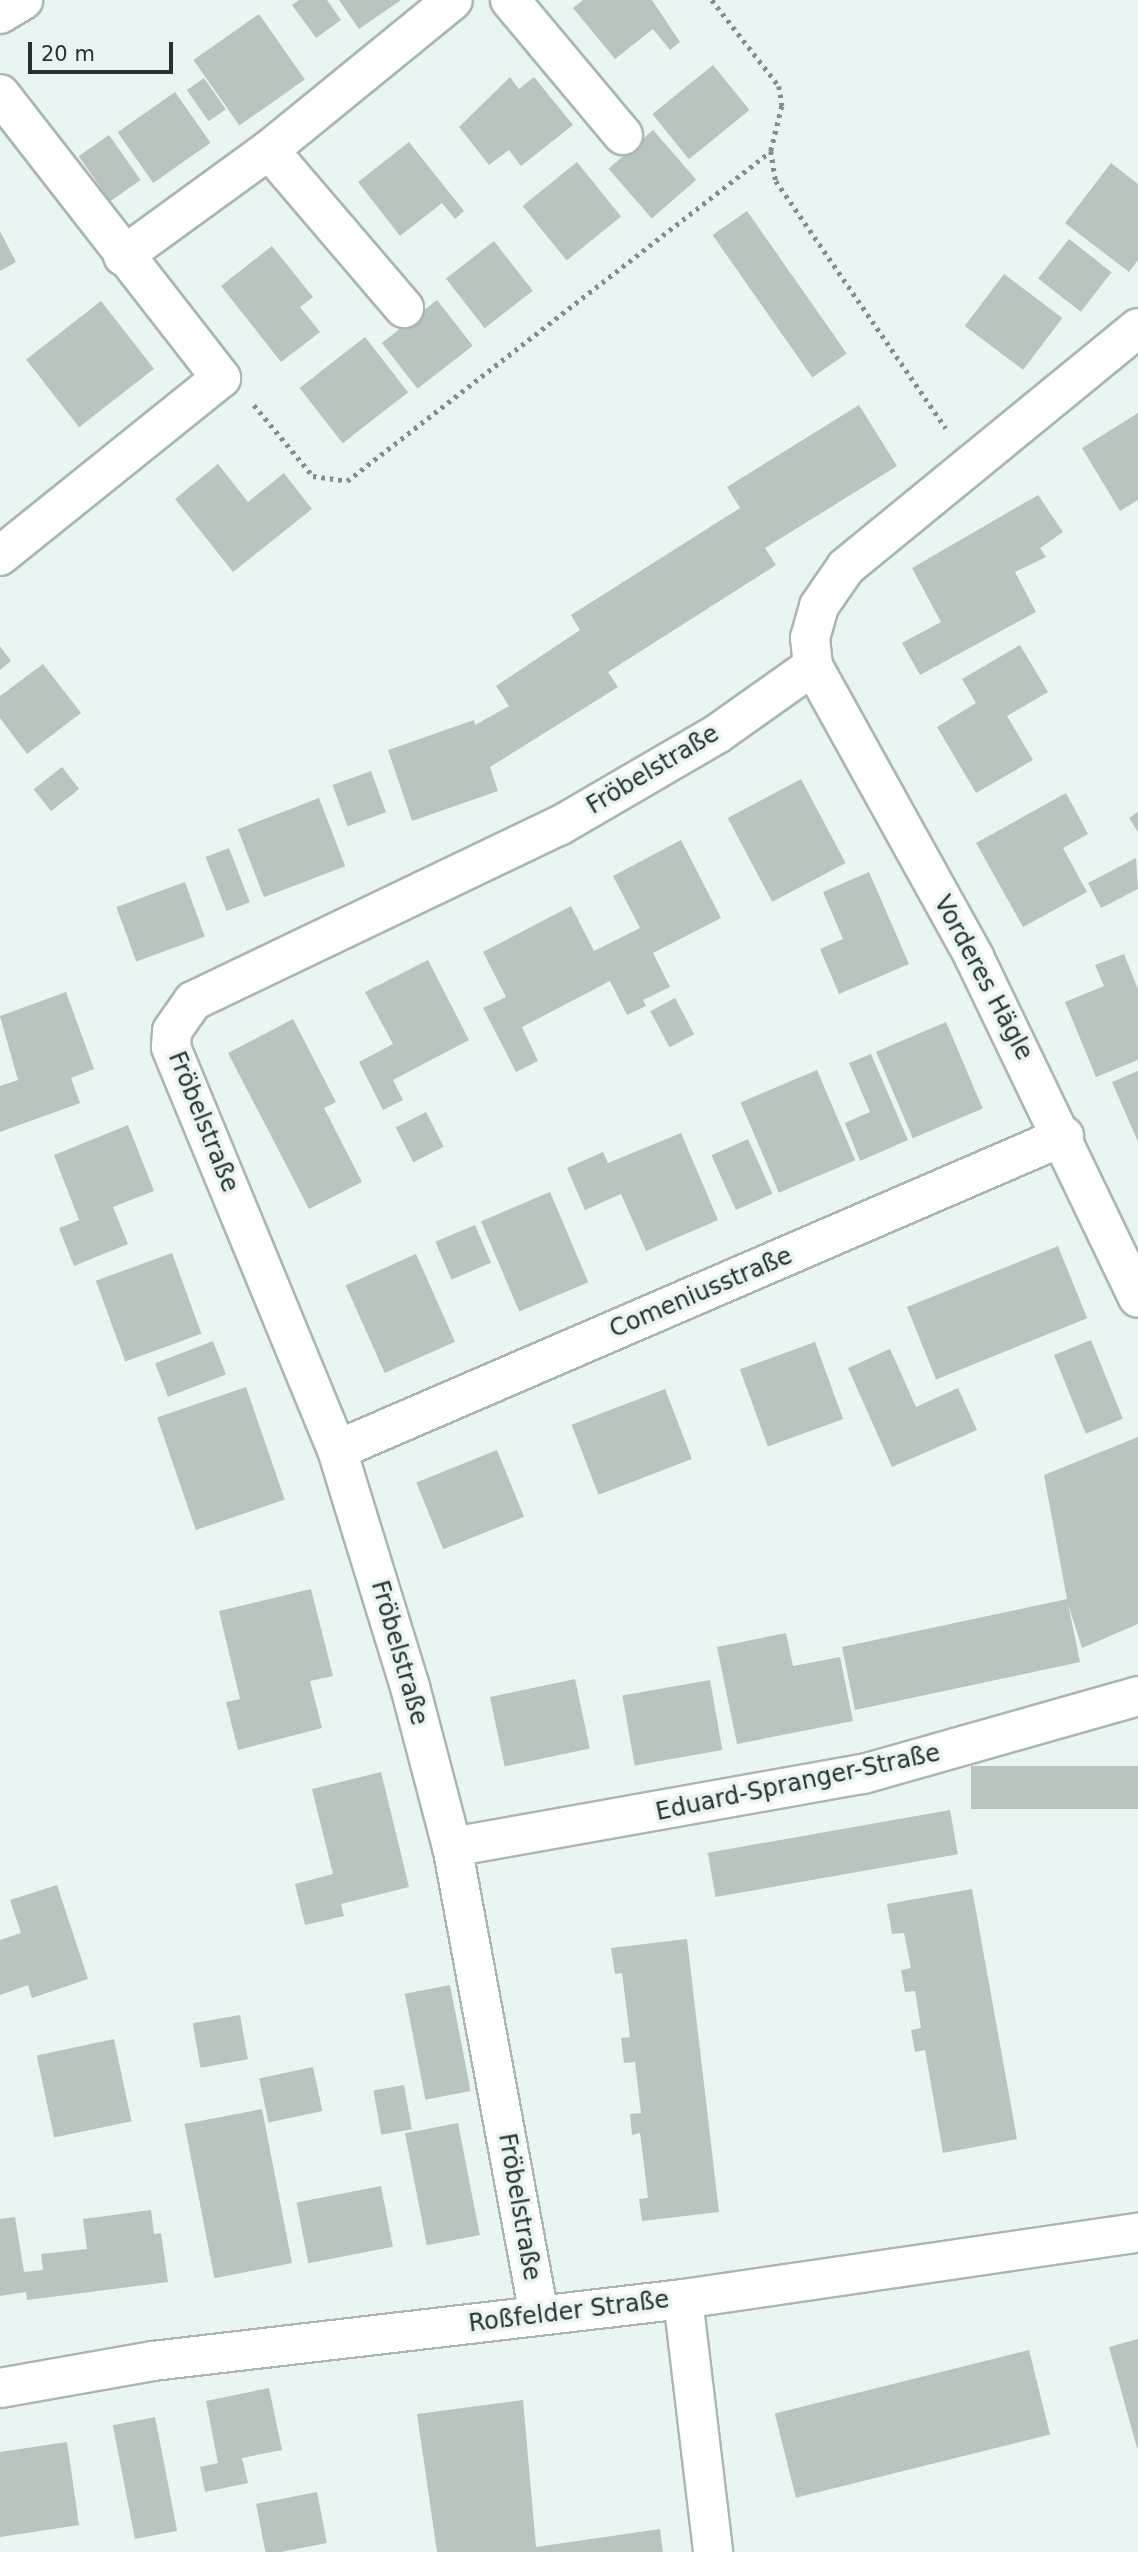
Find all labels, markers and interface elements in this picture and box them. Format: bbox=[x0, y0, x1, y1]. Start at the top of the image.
scale bar bbox=[32, 28, 177, 72]
text: 20 m bbox=[41, 42, 95, 66]
street label: Fröbelstraße bbox=[582, 719, 724, 821]
street label: Vorderes Hägle bbox=[927, 891, 1039, 1065]
street label: Fröbelstraße bbox=[162, 1047, 244, 1197]
street label: Comeniusstraße bbox=[605, 1242, 797, 1344]
street label: Fröbelstraße bbox=[365, 1577, 433, 1729]
street label: Eduard-Spranger-Straße bbox=[653, 1739, 943, 1827]
street label: Fröbelstraße bbox=[492, 2131, 546, 2283]
street label: Roßfelder Straße bbox=[467, 2285, 671, 2339]

